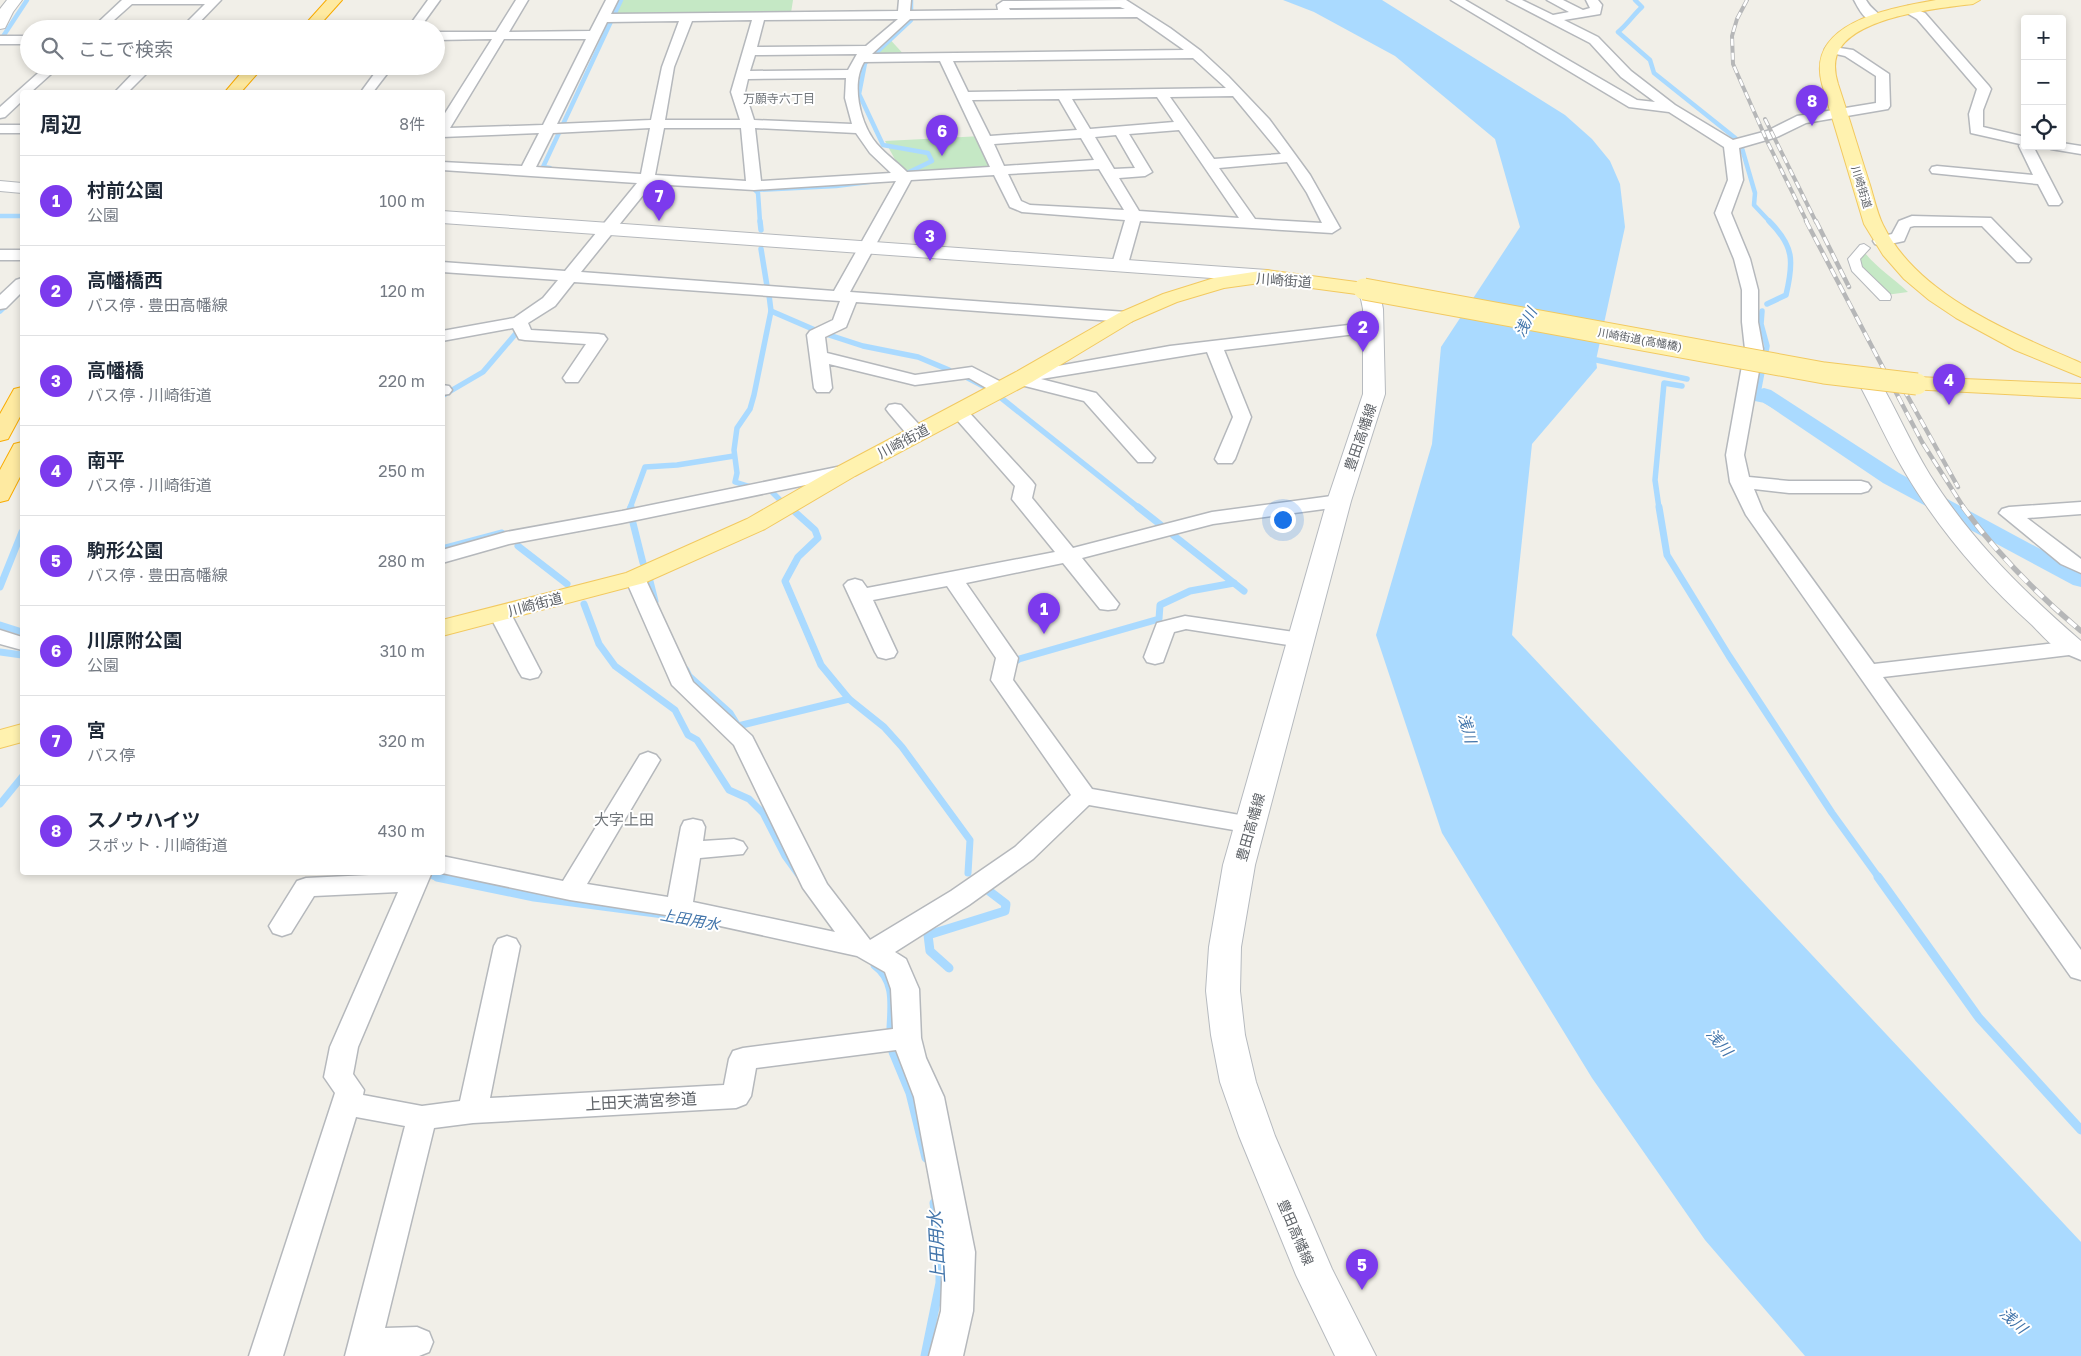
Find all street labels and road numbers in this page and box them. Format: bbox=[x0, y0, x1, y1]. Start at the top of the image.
street label: 川崎街道 bbox=[1849, 164, 1875, 210]
street label: 川崎街道 bbox=[1255, 270, 1313, 290]
street label: 川崎街道(高幡橋) bbox=[1597, 325, 1683, 353]
street label: 豊田高幡線 bbox=[1341, 401, 1379, 473]
street label: 川崎街道 bbox=[874, 420, 932, 462]
street label: 川崎街道 bbox=[506, 589, 564, 619]
street label: 豊田高幡線 bbox=[1232, 791, 1268, 863]
street label: 上田天満宮参道 bbox=[585, 1088, 697, 1114]
street label: 豊田高幡線 bbox=[1275, 1196, 1317, 1268]

